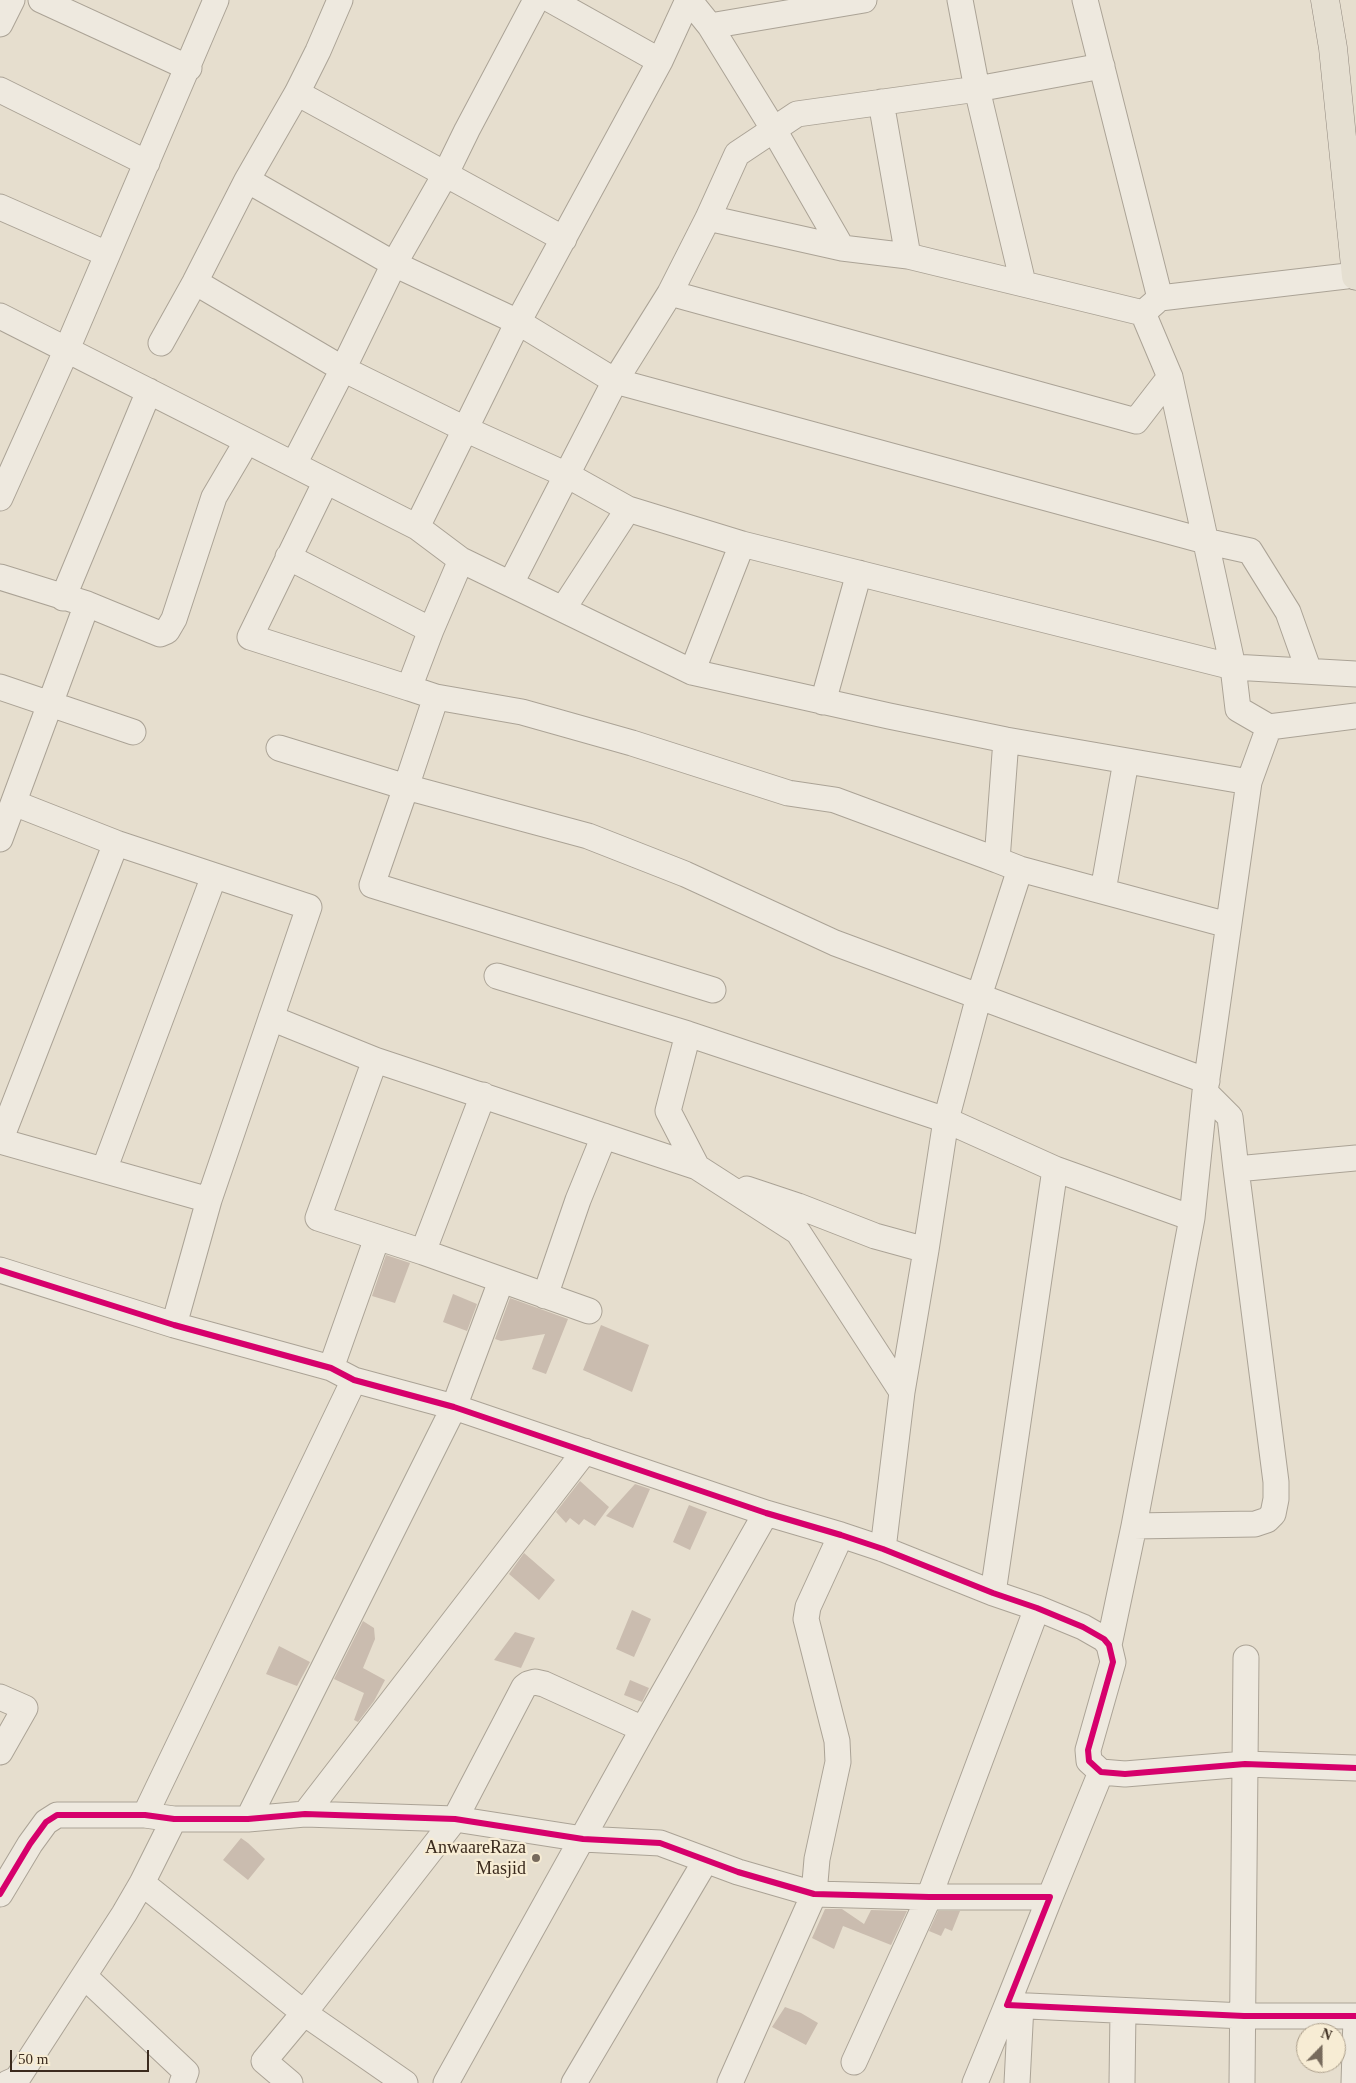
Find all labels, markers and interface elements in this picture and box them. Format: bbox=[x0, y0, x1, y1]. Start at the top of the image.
place label: AnwaareRaza Masjid bbox=[425, 1837, 526, 1880]
marker: AnwaareRaza Masjid bbox=[530, 1852, 542, 1864]
north arrow bbox=[1296, 2023, 1346, 2073]
text: N bbox=[1319, 2026, 1334, 2043]
scale bar bbox=[12, 2040, 151, 2072]
text: 50 m bbox=[18, 2051, 48, 2067]

